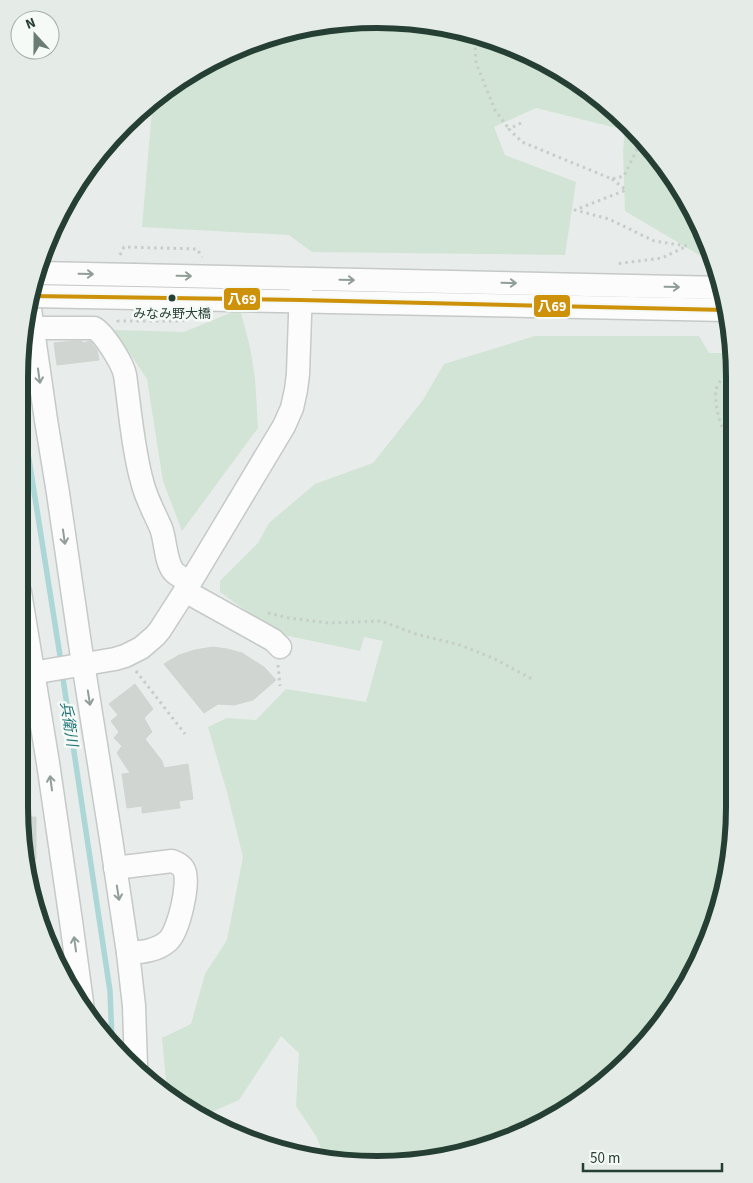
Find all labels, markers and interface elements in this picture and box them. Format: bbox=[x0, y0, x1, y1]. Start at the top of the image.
north arrow bbox=[10, 10, 60, 60]
text: N bbox=[23, 13, 39, 35]
one-way arrow bbox=[77, 269, 93, 279]
one-way arrow bbox=[176, 271, 192, 281]
one-way arrow bbox=[338, 275, 354, 284]
one-way arrow bbox=[501, 279, 517, 288]
one-way arrow bbox=[663, 282, 679, 292]
line badge: 八69 bbox=[223, 287, 261, 311]
text: 八69 bbox=[228, 290, 256, 310]
marker: みなみ野大橋 bbox=[167, 293, 177, 303]
line badge: 八69 bbox=[533, 294, 571, 318]
text: 八69 bbox=[538, 297, 566, 317]
place label: みなみ野大橋 bbox=[133, 305, 211, 323]
one-way arrow bbox=[35, 368, 45, 384]
one-way arrow bbox=[60, 529, 70, 545]
one-way arrow bbox=[84, 689, 94, 705]
water label: 兵衛川 bbox=[55, 700, 83, 750]
one-way arrow bbox=[45, 776, 55, 792]
one-way arrow bbox=[114, 884, 124, 900]
one-way arrow bbox=[69, 936, 79, 952]
scale bar bbox=[583, 1140, 722, 1172]
text: 50 m bbox=[590, 1148, 620, 1169]

